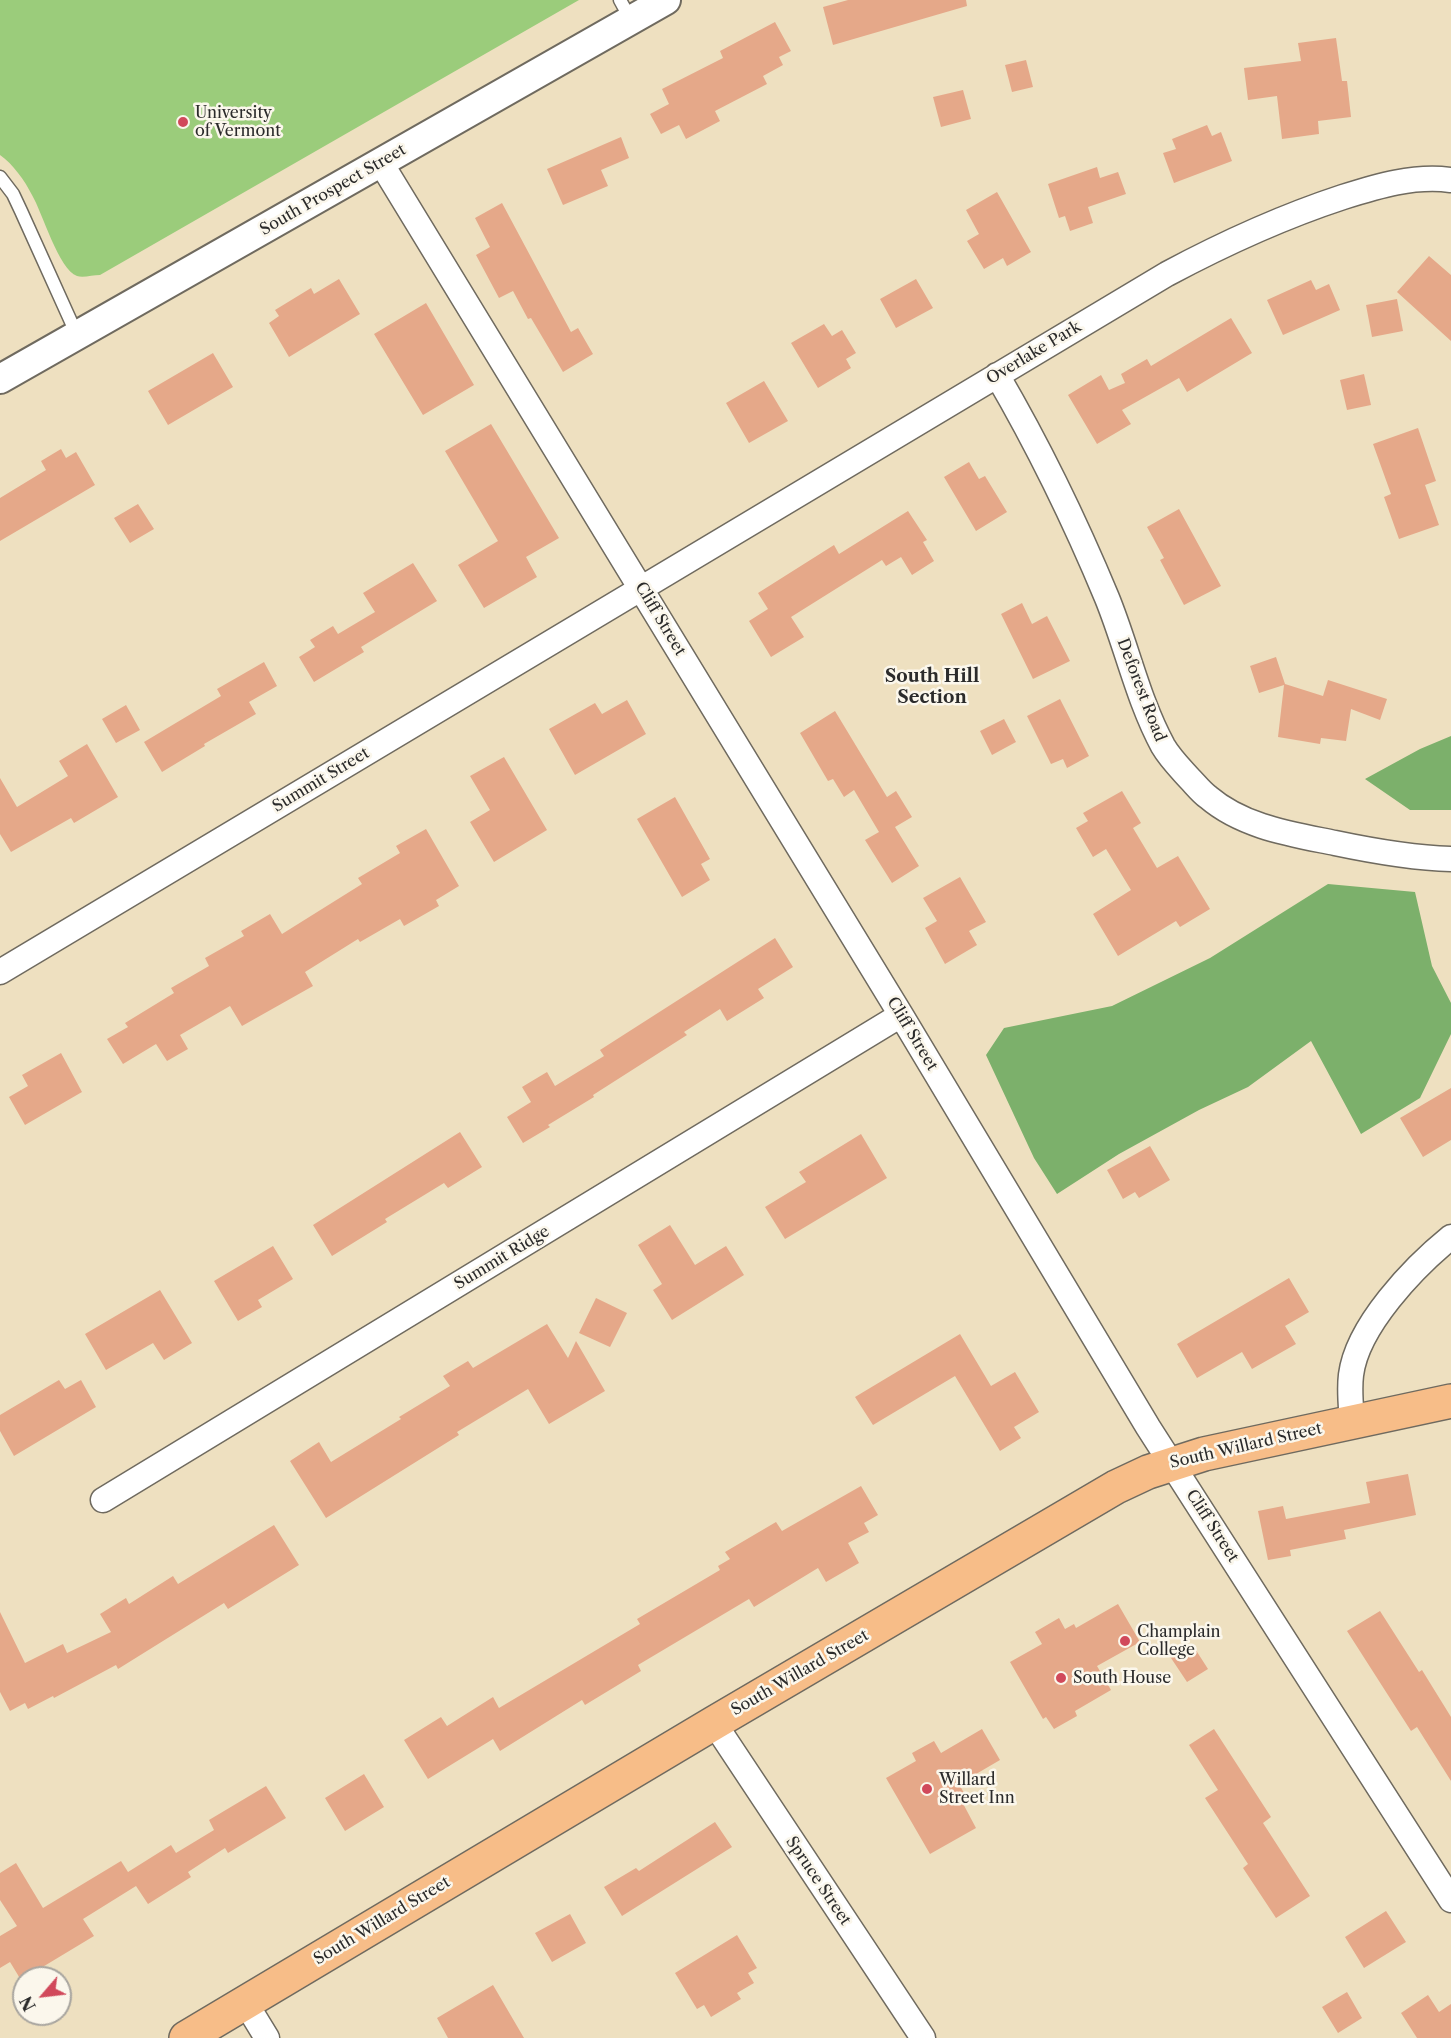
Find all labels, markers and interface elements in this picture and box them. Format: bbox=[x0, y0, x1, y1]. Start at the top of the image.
place label: University of Vermont bbox=[195, 103, 281, 141]
marker: University of Vermont bbox=[176, 115, 190, 129]
street label: South Prospect Street bbox=[257, 140, 409, 240]
street label: Overlake Park bbox=[983, 317, 1085, 389]
street label: Cliff Street bbox=[631, 579, 689, 659]
street label: Deforest Road bbox=[1112, 636, 1170, 744]
district label: South Hill Section bbox=[885, 666, 979, 708]
street label: Summit Street bbox=[269, 744, 373, 816]
street label: Cliff Street bbox=[883, 994, 941, 1074]
street label: Summit Ridge bbox=[451, 1222, 553, 1294]
street label: South Willard Street bbox=[1168, 1419, 1324, 1473]
street label: Cliff Street bbox=[1181, 1486, 1243, 1566]
place label: Champlain College bbox=[1137, 1622, 1221, 1660]
street label: South Willard Street bbox=[728, 1626, 872, 1720]
marker: Champlain College bbox=[1118, 1634, 1132, 1648]
place label: South House bbox=[1073, 1668, 1171, 1688]
marker: South House bbox=[1054, 1671, 1068, 1685]
place label: Willard Street Inn bbox=[939, 1770, 1015, 1808]
marker: Willard Street Inn bbox=[920, 1782, 934, 1796]
street label: Spruce Street bbox=[781, 1833, 855, 1929]
street label: South Willard Street bbox=[310, 1873, 454, 1969]
north arrow bbox=[12, 1966, 72, 2026]
text: N bbox=[16, 1993, 40, 2014]

